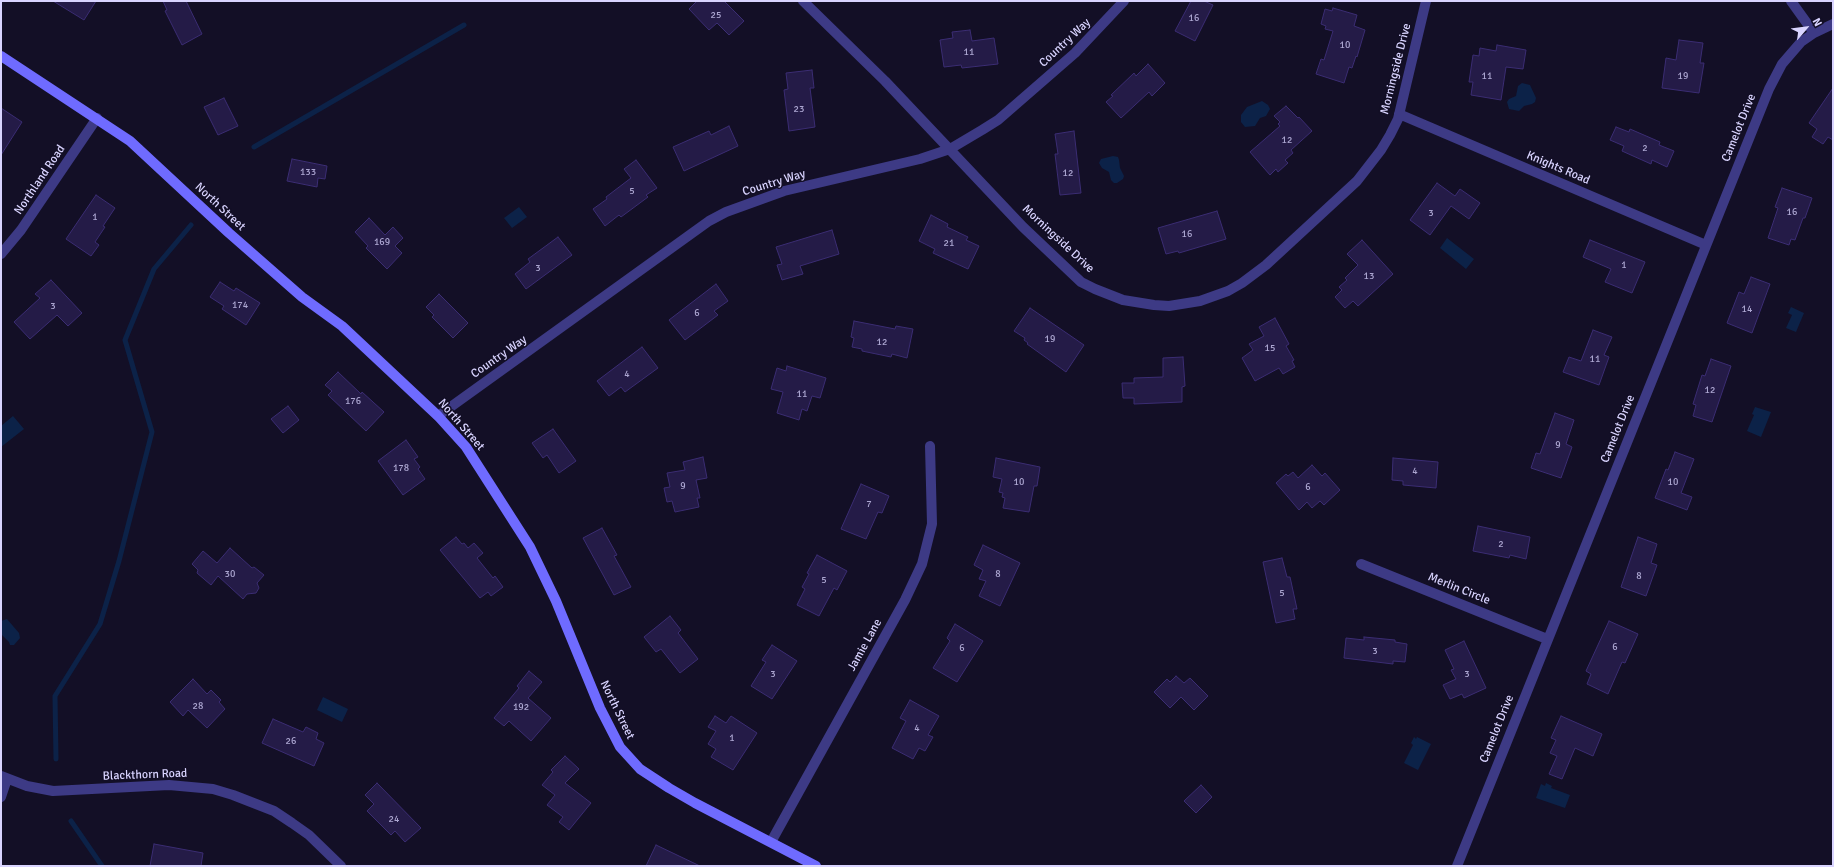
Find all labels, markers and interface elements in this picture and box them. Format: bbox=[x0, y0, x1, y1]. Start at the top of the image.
north arrow bbox=[1786, 8, 1826, 48]
house number: 25 bbox=[711, 9, 721, 21]
house number: 16 bbox=[1189, 12, 1199, 24]
street label: Country Way bbox=[1036, 16, 1094, 70]
text: N bbox=[1810, 16, 1825, 29]
street label: Morningside Drive bbox=[1378, 22, 1414, 116]
house number: 10 bbox=[1340, 39, 1350, 51]
house number: 11 bbox=[964, 46, 974, 58]
house number: 11 bbox=[1482, 70, 1492, 82]
house number: 19 bbox=[1678, 70, 1688, 82]
street label: Camelot Drive bbox=[1719, 92, 1759, 164]
house number: 23 bbox=[794, 103, 804, 115]
house number: 12 bbox=[1282, 134, 1292, 146]
house number: 2 bbox=[1642, 142, 1648, 154]
street label: Northland Road bbox=[11, 143, 69, 217]
street label: Knights Road bbox=[1524, 148, 1592, 188]
house number: 133 bbox=[300, 166, 316, 178]
street label: Country Way bbox=[741, 167, 807, 199]
house number: 12 bbox=[1063, 167, 1073, 179]
street label: North Street bbox=[192, 180, 248, 234]
house number: 5 bbox=[629, 185, 635, 197]
street label: Morningside Drive bbox=[1019, 202, 1097, 276]
house number: 16 bbox=[1787, 206, 1797, 218]
house number: 3 bbox=[1428, 207, 1434, 219]
house number: 1 bbox=[92, 211, 98, 223]
house number: 16 bbox=[1182, 228, 1192, 240]
house number: 169 bbox=[374, 236, 390, 248]
house number: 21 bbox=[944, 237, 954, 249]
house number: 1 bbox=[1621, 259, 1627, 271]
house number: 3 bbox=[535, 262, 541, 274]
house number: 13 bbox=[1364, 270, 1374, 282]
house number: 174 bbox=[232, 299, 248, 311]
house number: 3 bbox=[50, 300, 56, 312]
house number: 14 bbox=[1742, 303, 1752, 315]
house number: 6 bbox=[694, 307, 700, 319]
street label: Country Way bbox=[468, 332, 530, 382]
house number: 19 bbox=[1045, 333, 1055, 345]
house number: 12 bbox=[877, 336, 887, 348]
house number: 15 bbox=[1265, 342, 1275, 354]
house number: 11 bbox=[1590, 353, 1600, 365]
house number: 4 bbox=[624, 368, 630, 380]
house number: 12 bbox=[1705, 384, 1715, 396]
house number: 11 bbox=[797, 388, 807, 400]
street label: Camelot Drive bbox=[1598, 393, 1638, 465]
house number: 176 bbox=[345, 395, 361, 407]
street label: North Street bbox=[435, 396, 487, 454]
house number: 9 bbox=[1555, 439, 1561, 451]
house number: 178 bbox=[393, 462, 409, 474]
house number: 4 bbox=[1412, 465, 1418, 477]
house number: 10 bbox=[1014, 476, 1024, 488]
house number: 10 bbox=[1668, 476, 1678, 488]
house number: 9 bbox=[680, 480, 686, 492]
house number: 6 bbox=[1305, 481, 1311, 493]
house number: 7 bbox=[866, 498, 872, 510]
house number: 2 bbox=[1498, 538, 1504, 550]
house number: 30 bbox=[225, 568, 235, 580]
house number: 8 bbox=[995, 568, 1001, 580]
street label: Merlin Circle bbox=[1426, 570, 1492, 608]
house number: 8 bbox=[1636, 570, 1642, 582]
house number: 5 bbox=[821, 574, 827, 586]
house number: 5 bbox=[1279, 587, 1285, 599]
street label: Jamie Lane bbox=[845, 616, 885, 674]
house number: 6 bbox=[1612, 641, 1618, 653]
house number: 6 bbox=[959, 642, 965, 654]
house number: 3 bbox=[1372, 645, 1378, 657]
house number: 3 bbox=[770, 668, 776, 680]
house number: 3 bbox=[1464, 668, 1470, 680]
street label: North Street bbox=[597, 678, 637, 742]
street label: Camelot Drive bbox=[1477, 693, 1517, 765]
house number: 28 bbox=[193, 700, 203, 712]
house number: 192 bbox=[513, 701, 529, 713]
house number: 4 bbox=[914, 722, 920, 734]
house number: 1 bbox=[729, 732, 735, 744]
house number: 26 bbox=[286, 735, 296, 747]
street label: Blackthorn Road bbox=[102, 766, 188, 784]
house number: 24 bbox=[389, 813, 399, 825]

